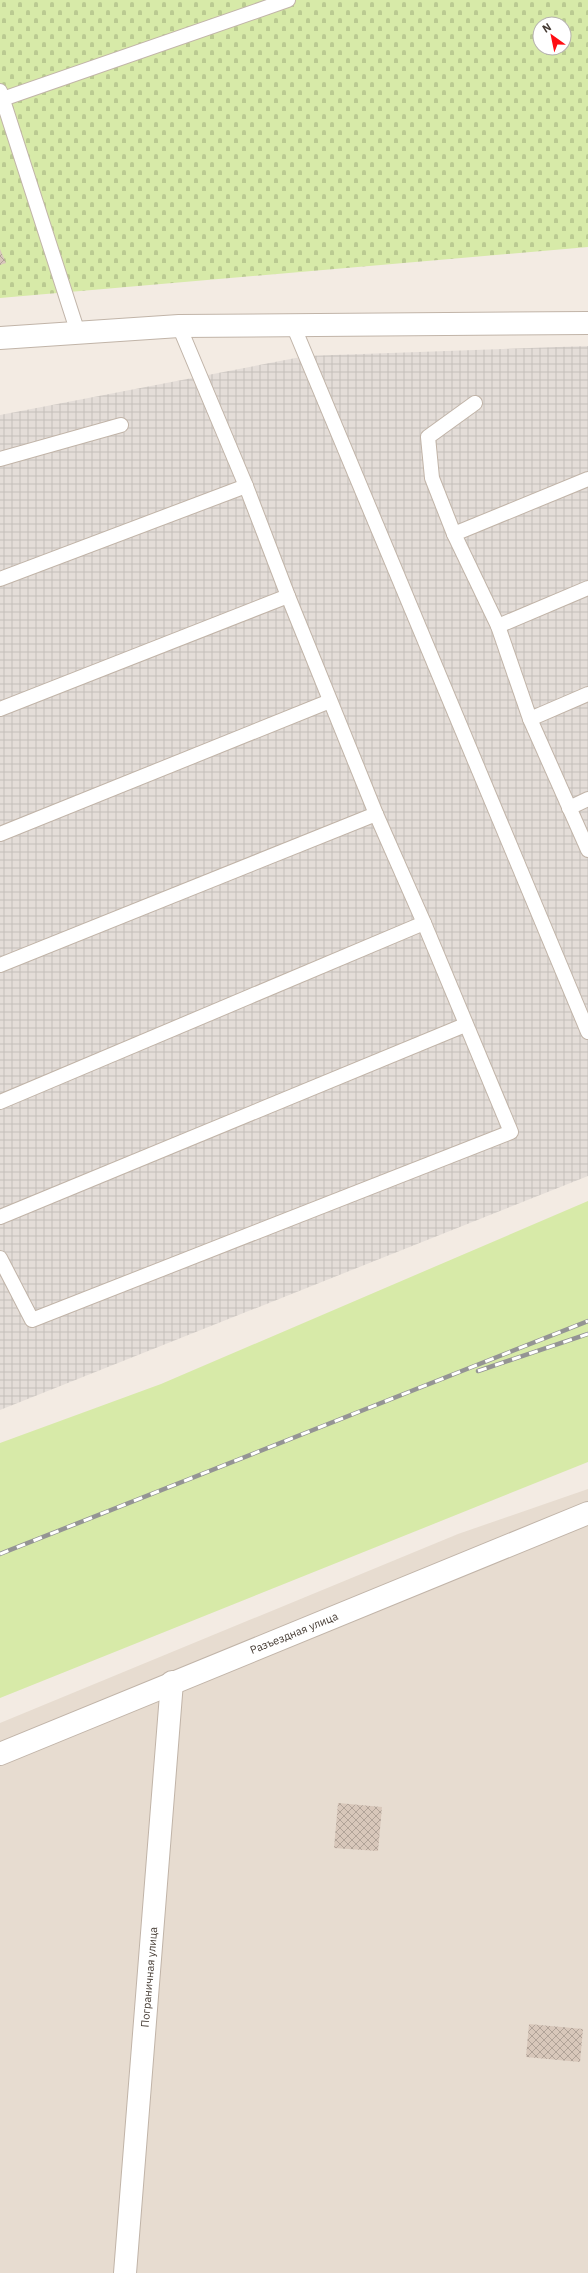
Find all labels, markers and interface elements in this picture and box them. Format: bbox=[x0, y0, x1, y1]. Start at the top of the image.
north arrow bbox=[532, 16, 572, 56]
text: N bbox=[539, 20, 554, 36]
street label: Разъездная улица bbox=[248, 1609, 340, 1657]
street label: Пограничная улица bbox=[138, 1926, 160, 2028]

